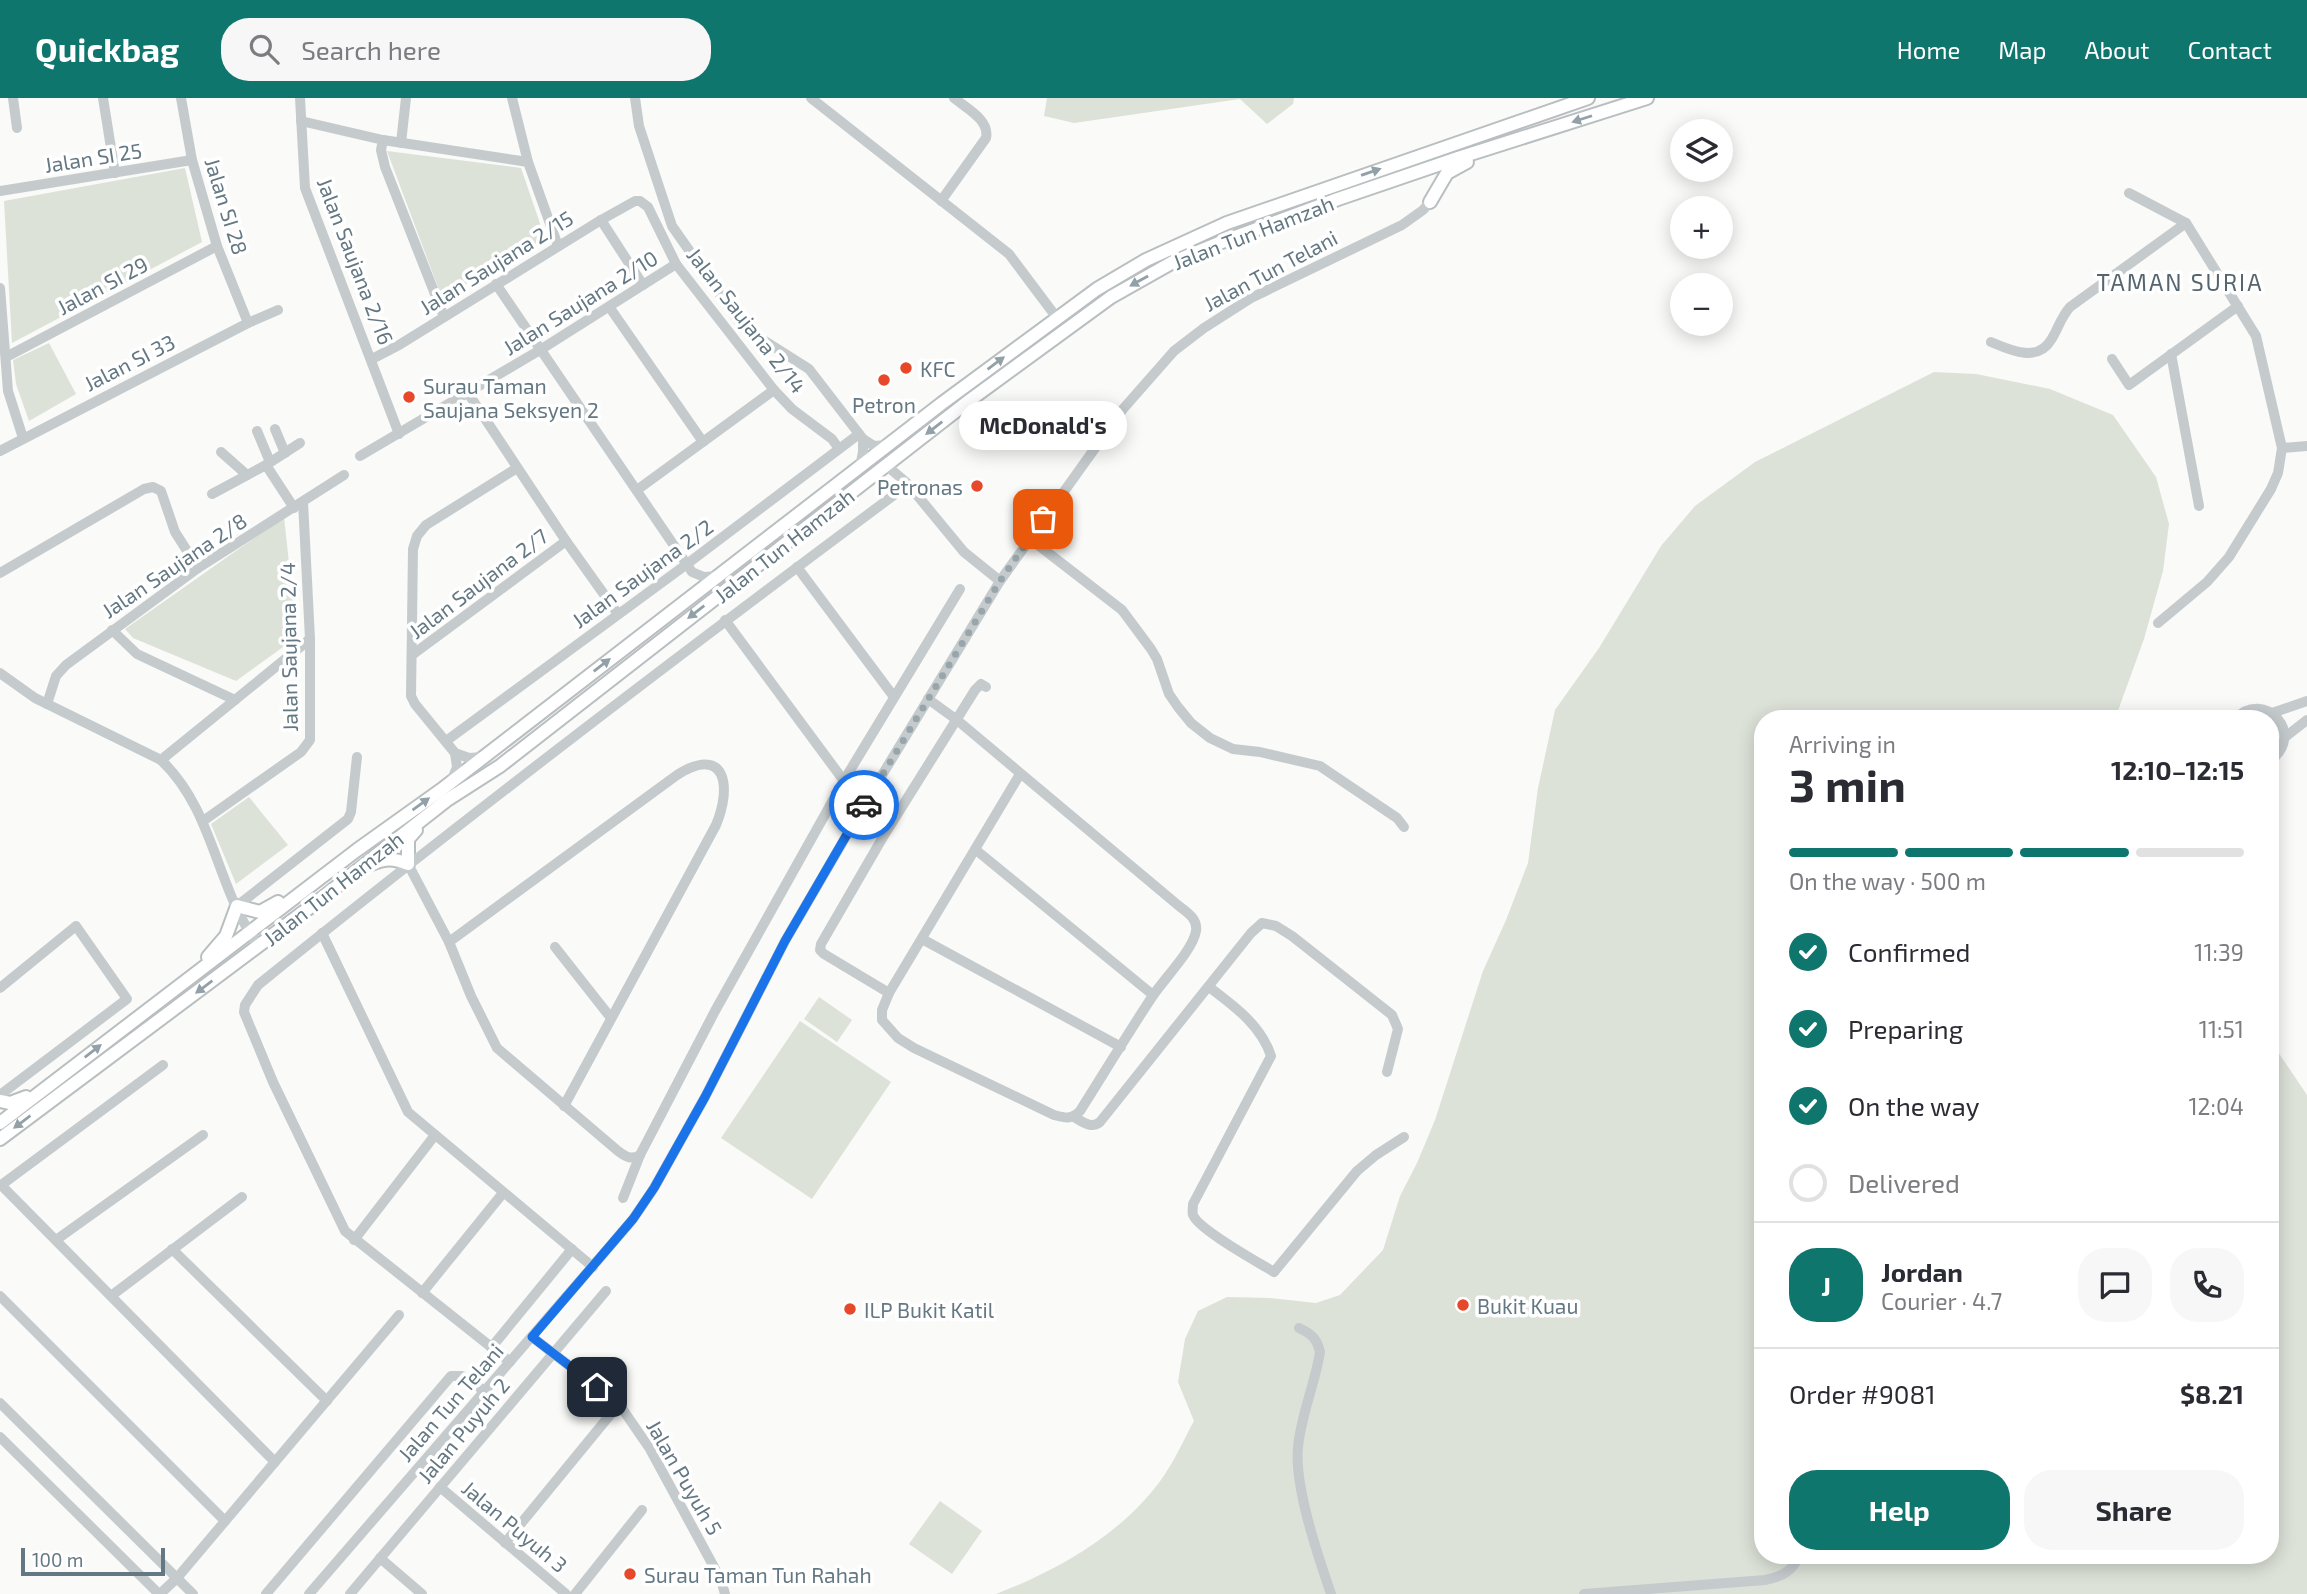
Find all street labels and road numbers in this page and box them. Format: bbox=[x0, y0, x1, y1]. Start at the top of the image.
street label: Jalan SI 25 bbox=[42, 137, 144, 177]
street label: Jalan SI 28 bbox=[200, 155, 254, 257]
street label: Jalan Saujana 2/16 bbox=[312, 174, 399, 348]
street label: Jalan Tun Hamzah bbox=[1169, 190, 1337, 274]
street label: Jalan Saujana 2/15 bbox=[415, 205, 578, 320]
street label: Jalan Tun Telani bbox=[1199, 224, 1341, 316]
street label: Jalan Saujana 2/14 bbox=[682, 242, 812, 398]
street label: Jalan Saujana 2/10 bbox=[498, 244, 662, 360]
street label: Jalan SI 29 bbox=[52, 251, 152, 319]
street label: Jalan SI 33 bbox=[79, 328, 179, 396]
street label: Jalan Tun Hamzah bbox=[709, 483, 859, 607]
street label: Jalan Saujana 2/8 bbox=[97, 507, 252, 624]
street label: Jalan Saujana 2/2 bbox=[567, 513, 718, 633]
street label: Jalan Saujana 2/7 bbox=[404, 523, 553, 644]
street label: Jalan Saujana 2/4 bbox=[274, 562, 303, 732]
street label: Jalan Tun Hamzah bbox=[258, 826, 408, 950]
street label: Jalan Tun Telani bbox=[392, 1338, 508, 1466]
street label: Jalan Puyuh 2 bbox=[412, 1372, 514, 1488]
street label: Jalan Puyuh 5 bbox=[642, 1415, 728, 1539]
street label: Jalan Puyuh 3 bbox=[457, 1475, 573, 1577]

